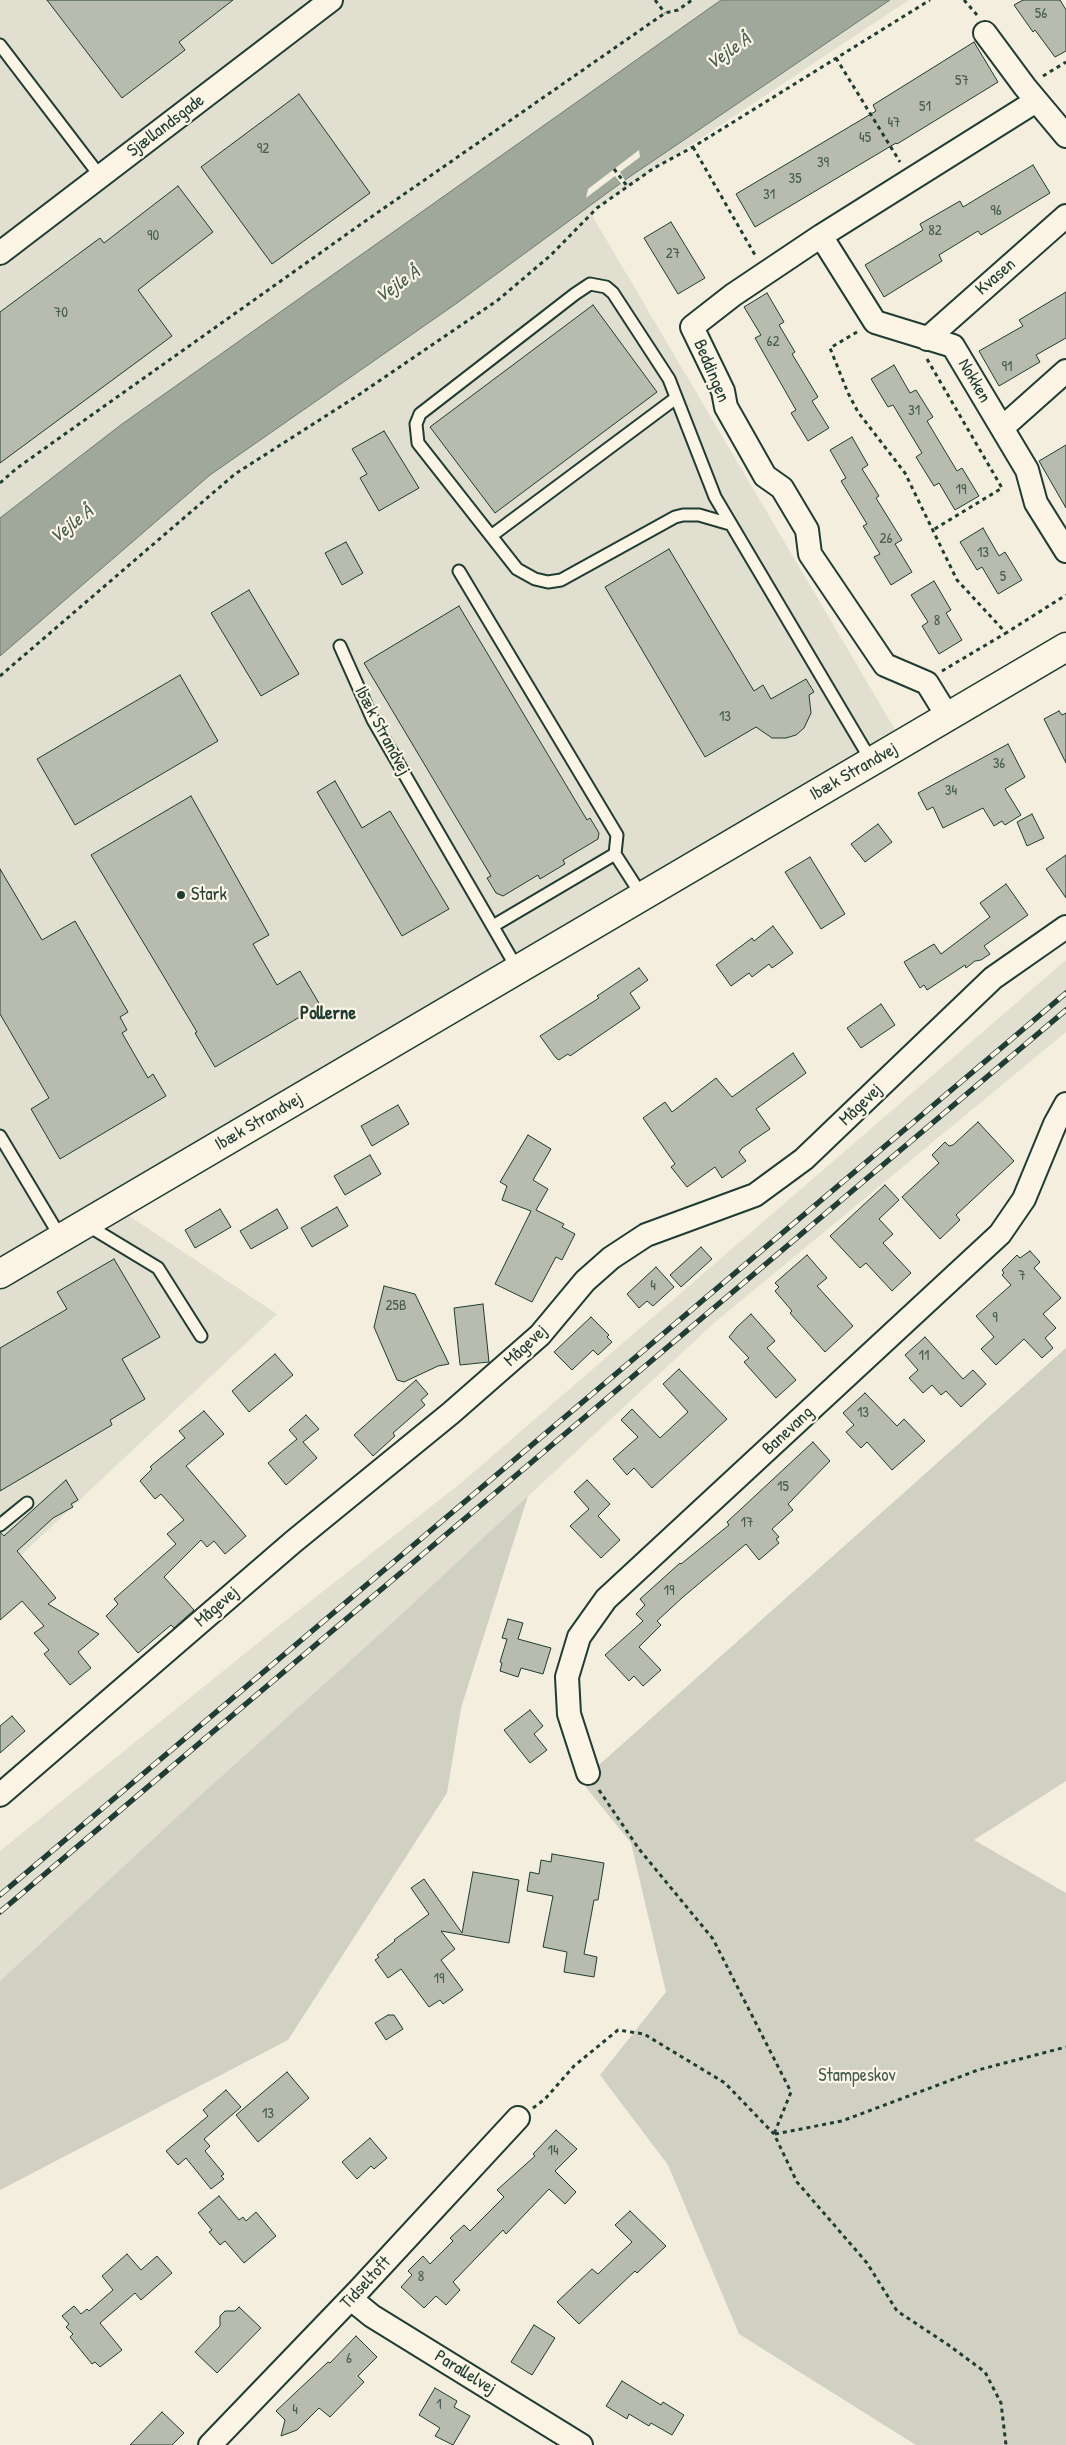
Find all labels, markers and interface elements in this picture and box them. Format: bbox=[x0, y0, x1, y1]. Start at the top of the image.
house number: 56 bbox=[1035, 5, 1047, 23]
water label: Vejle Å bbox=[702, 29, 756, 75]
house number: 57 bbox=[955, 72, 969, 90]
street label: Sjællandsgade bbox=[123, 90, 209, 162]
house number: 51 bbox=[919, 98, 931, 116]
house number: 47 bbox=[887, 114, 901, 132]
house number: 45 bbox=[859, 129, 871, 147]
house number: 92 bbox=[257, 140, 269, 158]
house number: 39 bbox=[817, 154, 829, 172]
house number: 35 bbox=[788, 170, 802, 188]
house number: 31 bbox=[763, 186, 775, 204]
house number: 96 bbox=[990, 202, 1002, 220]
house number: 82 bbox=[928, 222, 942, 240]
house number: 90 bbox=[147, 227, 159, 245]
house number: 27 bbox=[666, 245, 680, 263]
street label: Kvasen bbox=[972, 254, 1020, 300]
water label: Vejle Å bbox=[371, 262, 425, 308]
house number: 70 bbox=[54, 304, 68, 322]
house number: 62 bbox=[766, 333, 780, 351]
street label: Beddingen bbox=[688, 336, 734, 406]
street label: Nokken bbox=[953, 355, 995, 407]
house number: 91 bbox=[1002, 358, 1012, 376]
house number: 31 bbox=[908, 402, 920, 420]
house number: 19 bbox=[956, 481, 966, 499]
water label: Vejle Å bbox=[46, 501, 98, 549]
house number: 26 bbox=[879, 530, 893, 548]
house number: 13 bbox=[977, 544, 989, 562]
house number: 5 bbox=[1000, 568, 1006, 586]
house number: 8 bbox=[934, 612, 940, 630]
street label: Ibæk Strandvej bbox=[350, 683, 414, 779]
house number: 13 bbox=[719, 708, 731, 726]
street label: Ibæk Strandvej bbox=[806, 738, 902, 806]
house number: 36 bbox=[993, 755, 1005, 773]
house number: 34 bbox=[945, 782, 957, 800]
place label: Stark bbox=[191, 884, 227, 906]
marker: Stark bbox=[175, 889, 187, 901]
district label: Pollerne bbox=[300, 1003, 356, 1025]
street label: Mågevej bbox=[835, 1079, 887, 1131]
street label: Ibæk Strandvej bbox=[211, 1088, 307, 1156]
house number: 7 bbox=[1018, 1267, 1026, 1285]
house number: 4 bbox=[650, 1277, 656, 1295]
house number: 25B bbox=[386, 1297, 406, 1315]
house number: 9 bbox=[992, 1309, 998, 1327]
street label: Mågevej bbox=[500, 1321, 552, 1371]
house number: 11 bbox=[919, 1347, 929, 1365]
street label: Banevang bbox=[758, 1402, 818, 1460]
house number: 13 bbox=[857, 1404, 869, 1422]
house number: 15 bbox=[777, 1478, 789, 1496]
house number: 17 bbox=[741, 1514, 753, 1532]
street label: Mågevej bbox=[190, 1582, 244, 1632]
house number: 19 bbox=[664, 1582, 674, 1600]
house number: 19 bbox=[434, 1970, 444, 1988]
park label: Stampeskov bbox=[818, 2065, 896, 2087]
house number: 13 bbox=[262, 2105, 274, 2123]
house number: 14 bbox=[547, 2142, 559, 2160]
street label: Tidseltoft bbox=[336, 2252, 396, 2314]
house number: 8 bbox=[418, 2268, 424, 2286]
street label: Parallelvej bbox=[430, 2346, 500, 2400]
house number: 6 bbox=[346, 2350, 352, 2368]
house number: 1 bbox=[436, 2396, 442, 2414]
house number: 4 bbox=[292, 2401, 298, 2419]

